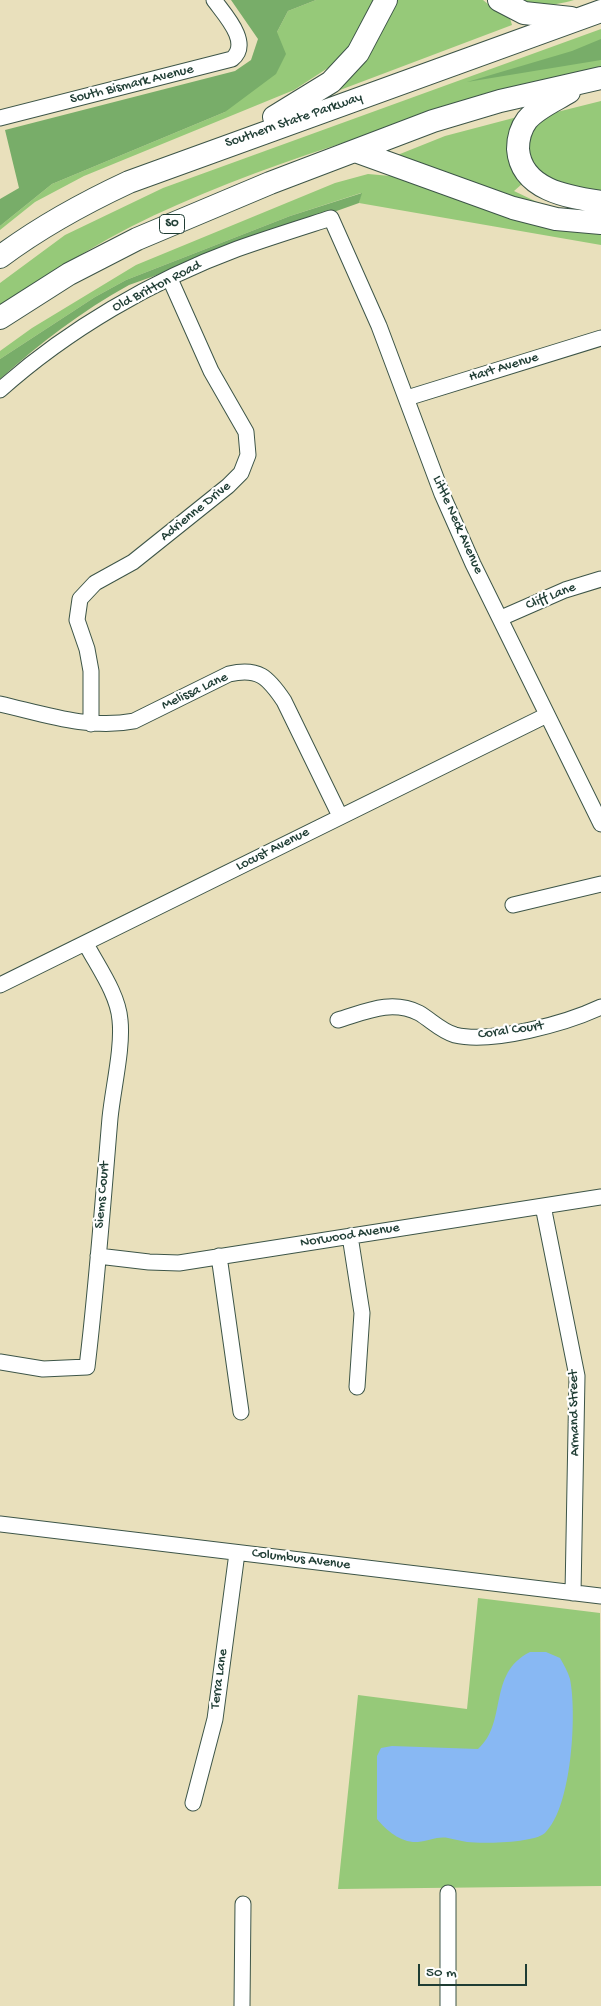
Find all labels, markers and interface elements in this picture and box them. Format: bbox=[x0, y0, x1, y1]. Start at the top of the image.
street label: South Bismark Avenue bbox=[69, 62, 195, 108]
street label: Southern State Parkway bbox=[223, 90, 365, 152]
road number: SO bbox=[160, 214, 184, 233]
street label: Old Britton Road bbox=[110, 257, 204, 317]
street label: Hart Avenue bbox=[467, 349, 541, 387]
street label: Little Neck Avenue bbox=[428, 473, 486, 577]
street label: Adrienne Drive bbox=[157, 478, 235, 546]
street label: Cliff Lane bbox=[524, 579, 578, 615]
street label: Melissa Lane bbox=[159, 669, 231, 715]
street label: Locust Avenue bbox=[234, 824, 312, 876]
street label: Coral Court bbox=[477, 1018, 545, 1044]
street label: Siems Court bbox=[92, 1161, 114, 1229]
street label: Norwood Avenue bbox=[299, 1220, 401, 1252]
street label: Armand Street bbox=[566, 1370, 584, 1456]
street label: Columbus Avenue bbox=[251, 1546, 351, 1574]
street label: Terra Lane bbox=[207, 1648, 233, 1710]
scale bar bbox=[421, 1954, 530, 1986]
text: 50 m bbox=[426, 1964, 457, 1982]

